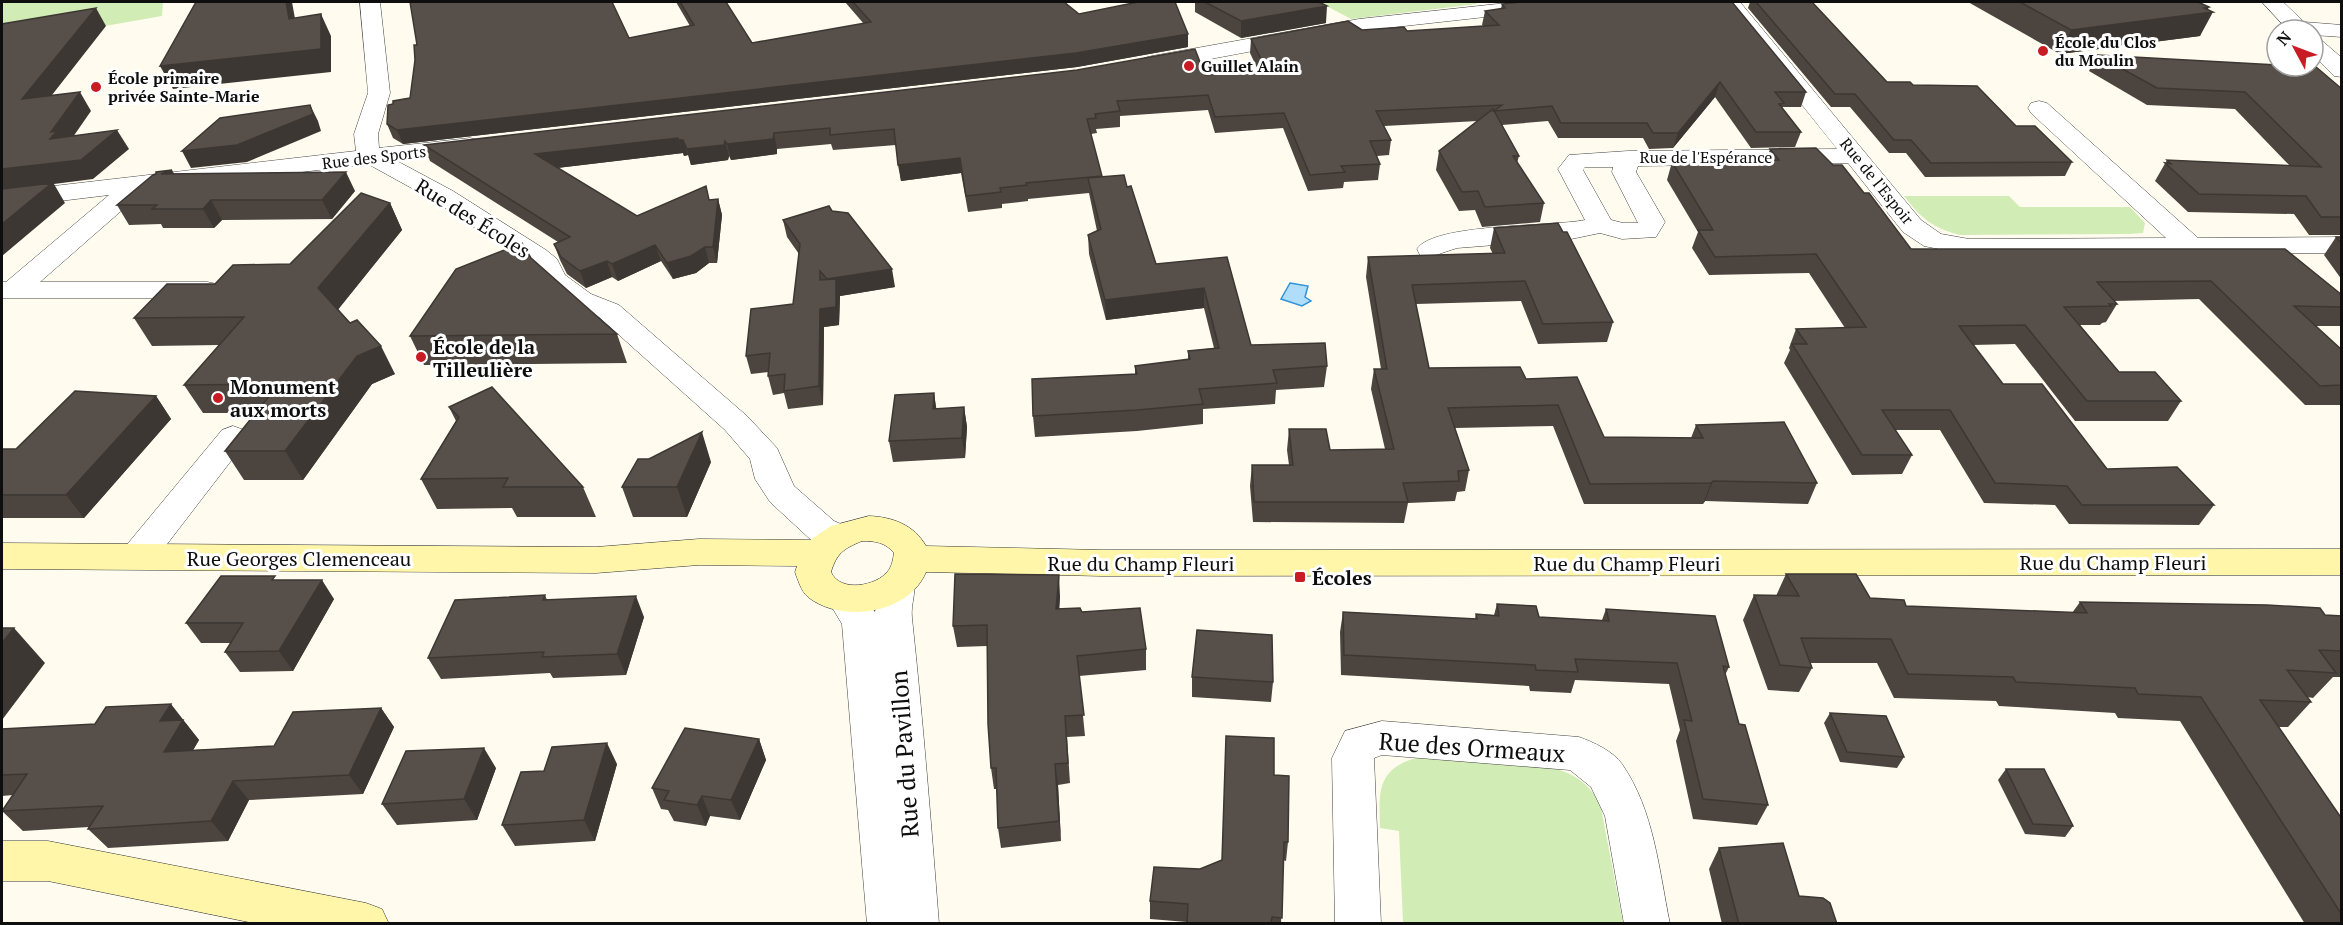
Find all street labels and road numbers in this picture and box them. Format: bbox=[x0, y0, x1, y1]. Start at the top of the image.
street label: Rue de l'Espoir bbox=[1835, 133, 1919, 230]
street label: Rue des Sports bbox=[321, 140, 427, 174]
street label: Rue de l'Espérance bbox=[1640, 146, 1772, 168]
street label: Rue des Écoles bbox=[411, 172, 535, 264]
street label: Rue Georges Clemenceau bbox=[187, 545, 411, 572]
street label: Rue du Champ Fleuri bbox=[2020, 549, 2206, 576]
street label: Rue du Champ Fleuri bbox=[1048, 550, 1234, 577]
street label: Rue du Champ Fleuri bbox=[1534, 550, 1720, 577]
street label: Rue du Pavillon bbox=[882, 669, 926, 839]
street label: Rue des Ormeaux bbox=[1378, 725, 1567, 770]

